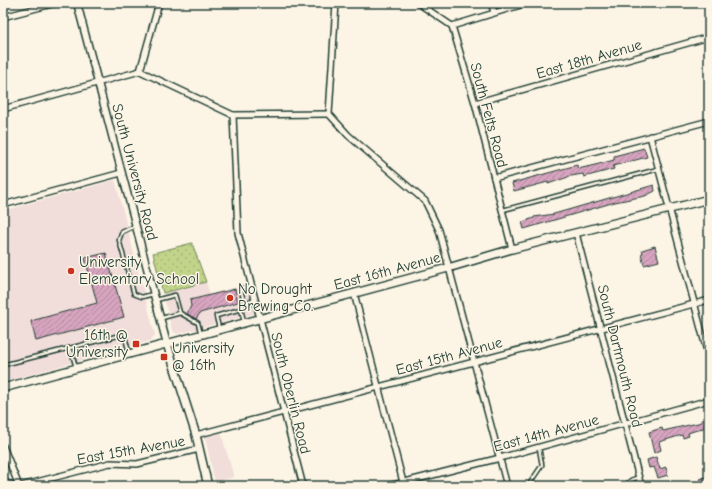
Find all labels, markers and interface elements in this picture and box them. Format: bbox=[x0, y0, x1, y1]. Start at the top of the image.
street label: East 18th Avenue bbox=[534, 35, 644, 83]
street label: South Felts Road bbox=[466, 61, 512, 169]
street label: South University Road bbox=[108, 102, 162, 242]
street label: East 16th Avenue bbox=[332, 248, 443, 294]
place label: University Elementary School bbox=[79, 253, 199, 288]
marker: University Elementary School bbox=[66, 266, 76, 276]
place label: No Drought Brewing Co. bbox=[238, 280, 313, 315]
street label: South Dartmouth Road bbox=[594, 283, 646, 429]
marker: No Drought Brewing Co. bbox=[225, 293, 235, 303]
place label: 16th @ University bbox=[66, 326, 128, 361]
street label: South Oberlin Road bbox=[267, 330, 315, 456]
street label: East 15th Avenue bbox=[394, 333, 505, 379]
marker: 16th @ University bbox=[131, 339, 141, 349]
place label: University @ 16th bbox=[172, 339, 234, 374]
marker: University @ 16th bbox=[159, 352, 169, 362]
street label: East 14th Avenue bbox=[491, 410, 601, 456]
street label: East 15th Avenue bbox=[76, 432, 187, 468]

